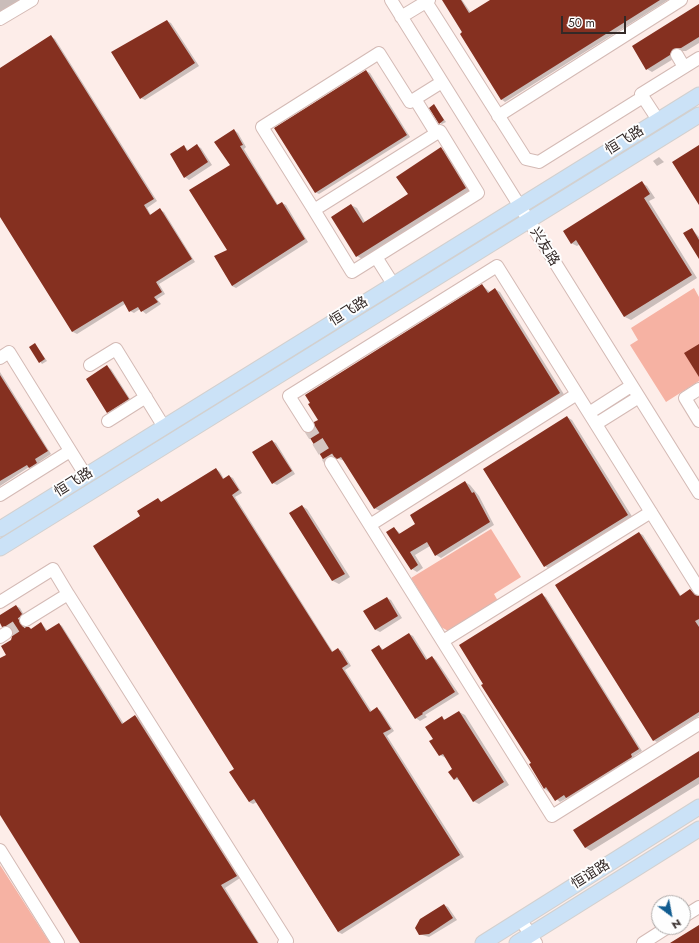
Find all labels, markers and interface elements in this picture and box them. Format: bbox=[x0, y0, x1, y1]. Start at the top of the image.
scale bar bbox=[563, 8, 628, 34]
text: 50 m bbox=[568, 14, 595, 32]
street label: 恒飞路 bbox=[603, 123, 647, 159]
street label: 兴友路 bbox=[526, 225, 562, 269]
street label: 恒飞路 bbox=[327, 294, 371, 330]
street label: 恒飞路 bbox=[52, 465, 96, 501]
street label: 恒谊路 bbox=[569, 857, 613, 893]
north arrow bbox=[651, 895, 691, 935]
text: N bbox=[669, 915, 685, 933]

